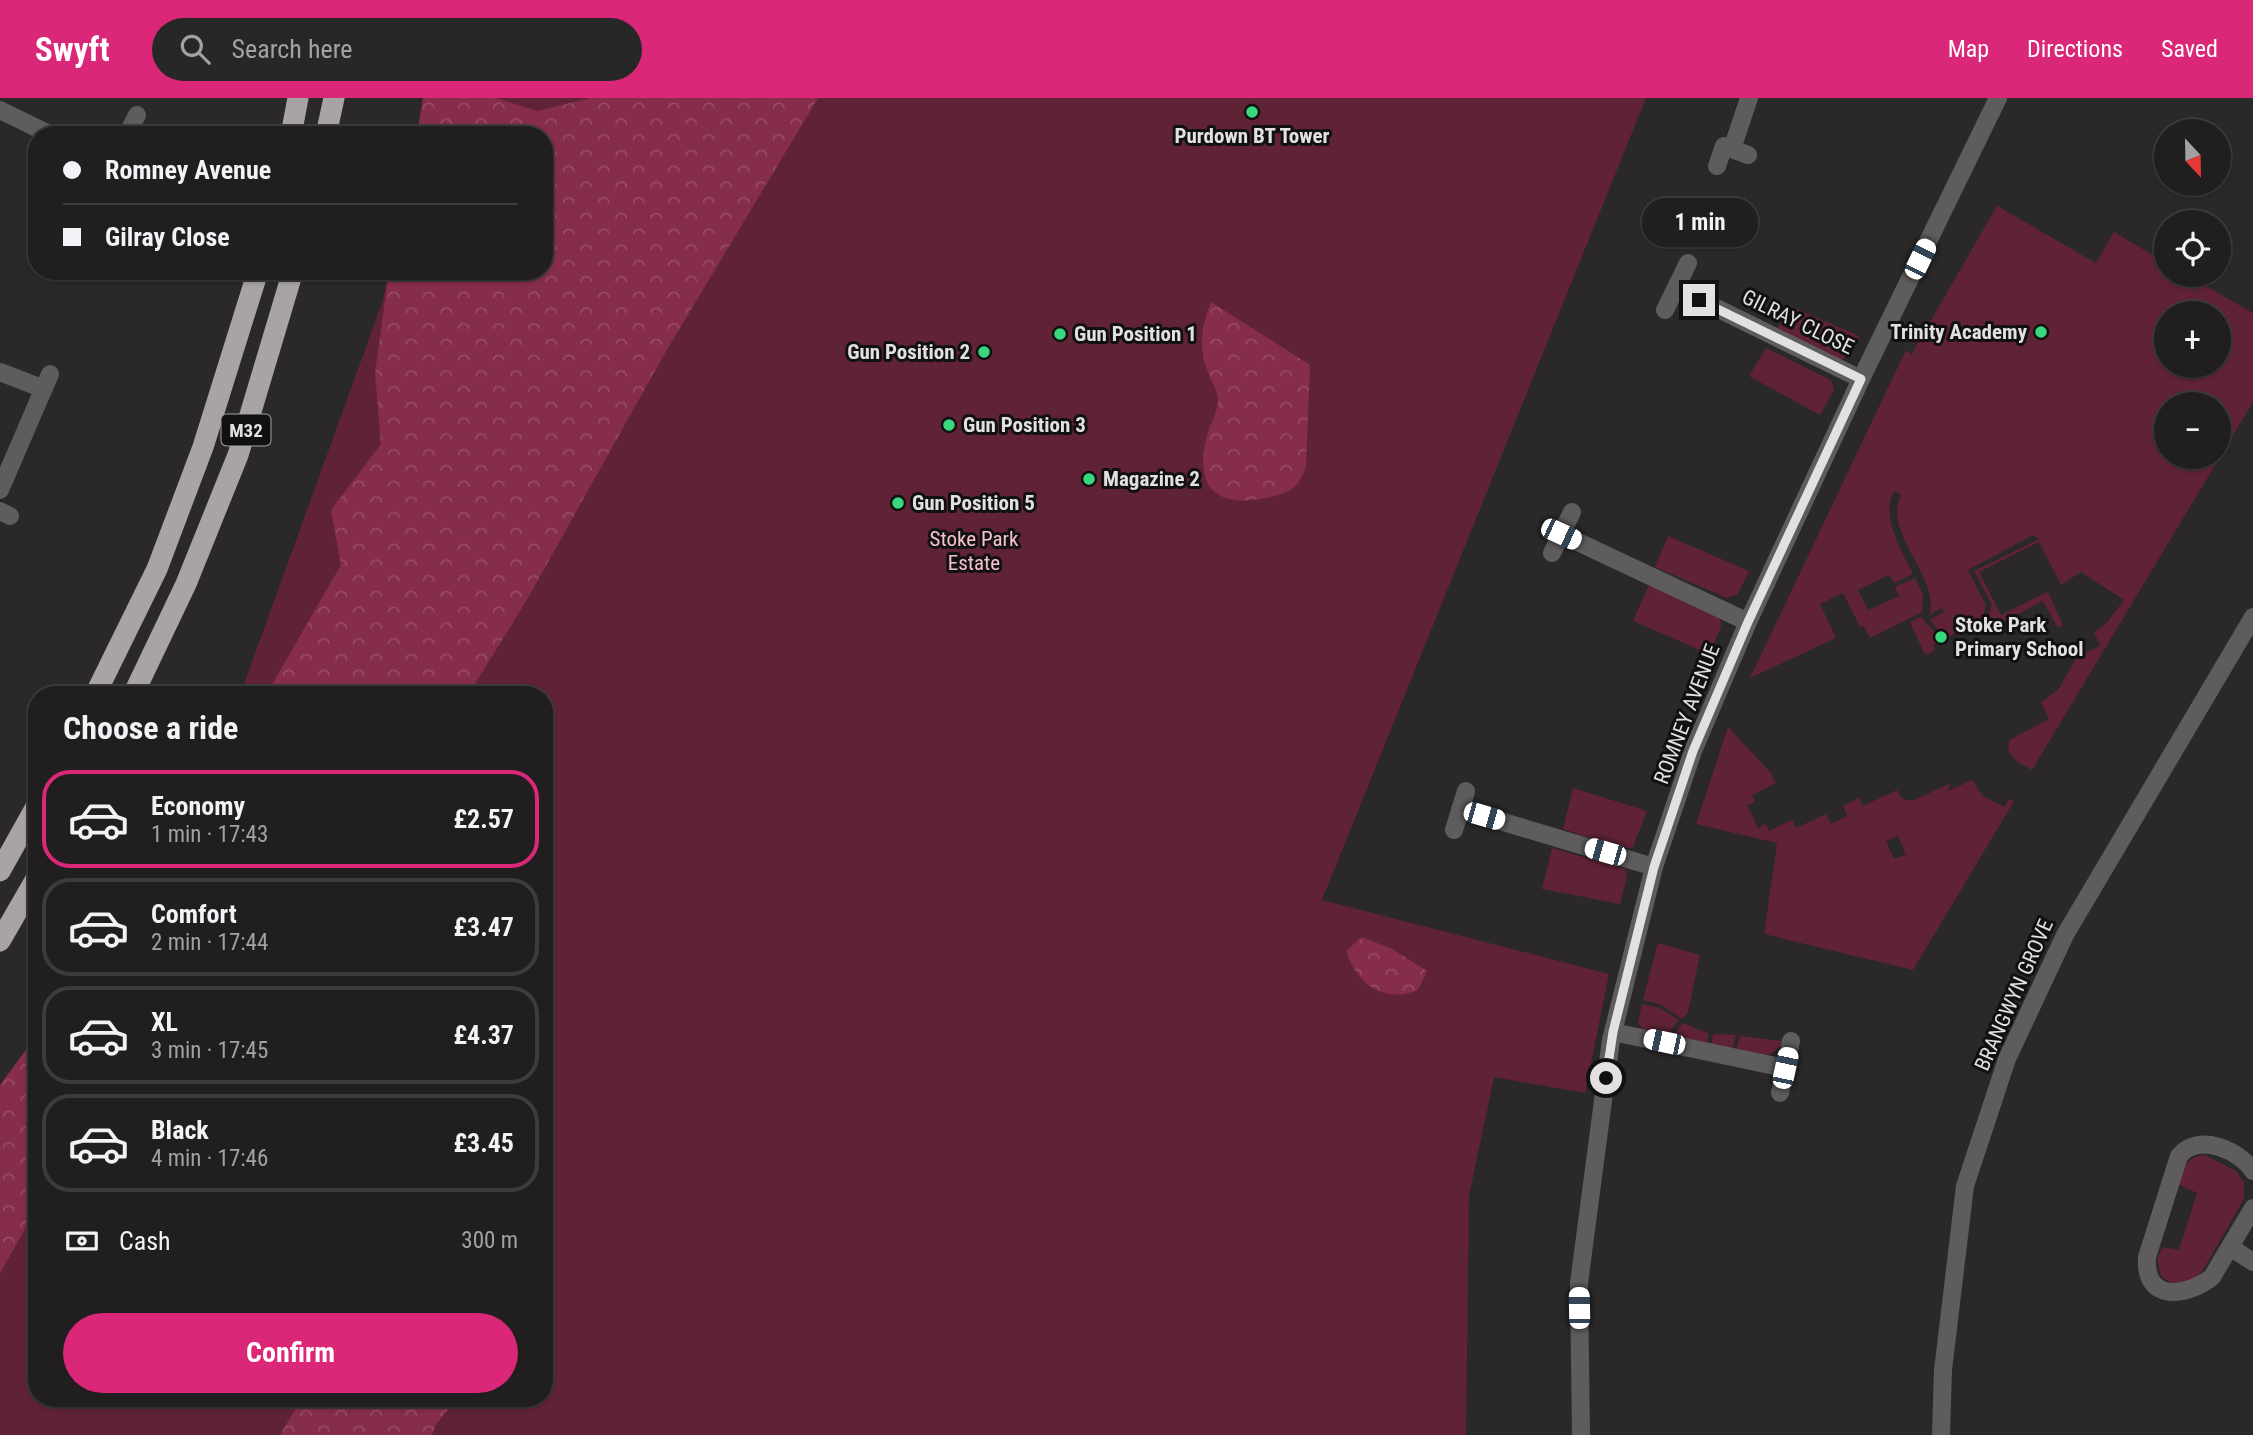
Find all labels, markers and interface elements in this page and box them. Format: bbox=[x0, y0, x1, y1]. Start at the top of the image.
search box bbox=[152, 18, 642, 81]
text: Swyft bbox=[35, 30, 110, 69]
icon: search bbox=[176, 30, 214, 68]
text: Search here bbox=[232, 34, 353, 64]
text: Map bbox=[1948, 35, 1989, 63]
text: Directions bbox=[2027, 35, 2123, 63]
text: Saved bbox=[2161, 35, 2218, 63]
marker: Purdown BT Tower bbox=[1244, 104, 1260, 120]
north arrow bbox=[2154, 119, 2231, 196]
map controls bbox=[2154, 119, 2231, 469]
place label: Purdown BT Tower bbox=[1175, 124, 1329, 148]
text: Romney Avenue bbox=[105, 155, 271, 185]
callout: 1 min bbox=[1641, 198, 1757, 248]
text: 1 min bbox=[1674, 209, 1726, 236]
button: locate bbox=[2154, 210, 2231, 287]
text: Gilray Close bbox=[105, 222, 230, 252]
car bbox=[1902, 236, 1939, 282]
route end bbox=[1683, 284, 1715, 316]
street label: GILRAY CLOSE bbox=[1738, 285, 1858, 359]
button: + bbox=[2154, 301, 2231, 378]
place label: Trinity Academy bbox=[1890, 320, 2028, 344]
place label: Gun Position 1 bbox=[1074, 322, 1197, 346]
marker: Trinity Academy bbox=[2033, 324, 2049, 340]
marker: Gun Position 1 bbox=[1052, 326, 1068, 342]
place label: Gun Position 2 bbox=[847, 340, 970, 364]
marker: Gun Position 2 bbox=[976, 344, 992, 360]
button: − bbox=[2154, 392, 2231, 469]
place label: Gun Position 3 bbox=[963, 413, 1086, 437]
road number: M32 bbox=[222, 414, 270, 446]
marker: Gun Position 3 bbox=[941, 417, 957, 433]
place label: Magazine 2 bbox=[1103, 467, 1200, 491]
marker: Magazine 2 bbox=[1081, 471, 1097, 487]
place label: Gun Position 5 bbox=[912, 491, 1035, 515]
marker: Gun Position 5 bbox=[890, 495, 906, 511]
car bbox=[1538, 516, 1585, 552]
park label: Stoke Park Estate bbox=[930, 527, 1019, 575]
place label: Stoke Park Primary School bbox=[1955, 613, 2084, 661]
marker: Stoke Park Primary School bbox=[1933, 629, 1949, 645]
street label: ROMNEY AVENUE bbox=[1649, 641, 1725, 787]
text: Choose a ride bbox=[63, 709, 238, 747]
icon: car bbox=[67, 788, 130, 851]
text: Economy bbox=[151, 791, 245, 821]
car bbox=[1461, 800, 1508, 832]
text: £2.57 bbox=[453, 804, 514, 834]
text: 1 min · 17:43 bbox=[151, 821, 268, 848]
car bbox=[1582, 836, 1629, 868]
icon: car bbox=[67, 896, 130, 959]
text: Comfort bbox=[151, 899, 237, 929]
text: £3.47 bbox=[453, 912, 514, 942]
street label: BRANGWYN GROVE bbox=[1970, 916, 2058, 1074]
text: 2 min · 17:44 bbox=[151, 929, 268, 956]
icon: car bbox=[67, 1004, 130, 1067]
text: XL bbox=[151, 1007, 178, 1037]
text: £4.37 bbox=[453, 1020, 514, 1050]
car bbox=[1642, 1027, 1687, 1057]
text: 3 min · 17:45 bbox=[151, 1037, 268, 1064]
car bbox=[1771, 1045, 1800, 1091]
route start bbox=[1590, 1062, 1622, 1094]
icon: car bbox=[67, 1112, 130, 1175]
text: Black bbox=[151, 1115, 209, 1145]
text: £3.45 bbox=[453, 1128, 514, 1158]
text: 4 min · 17:46 bbox=[151, 1145, 268, 1172]
icon: cash bbox=[63, 1222, 101, 1260]
text: Cash bbox=[119, 1226, 171, 1256]
text: 300 m bbox=[461, 1227, 518, 1254]
car bbox=[1569, 1287, 1590, 1329]
button: Confirm bbox=[63, 1313, 518, 1393]

